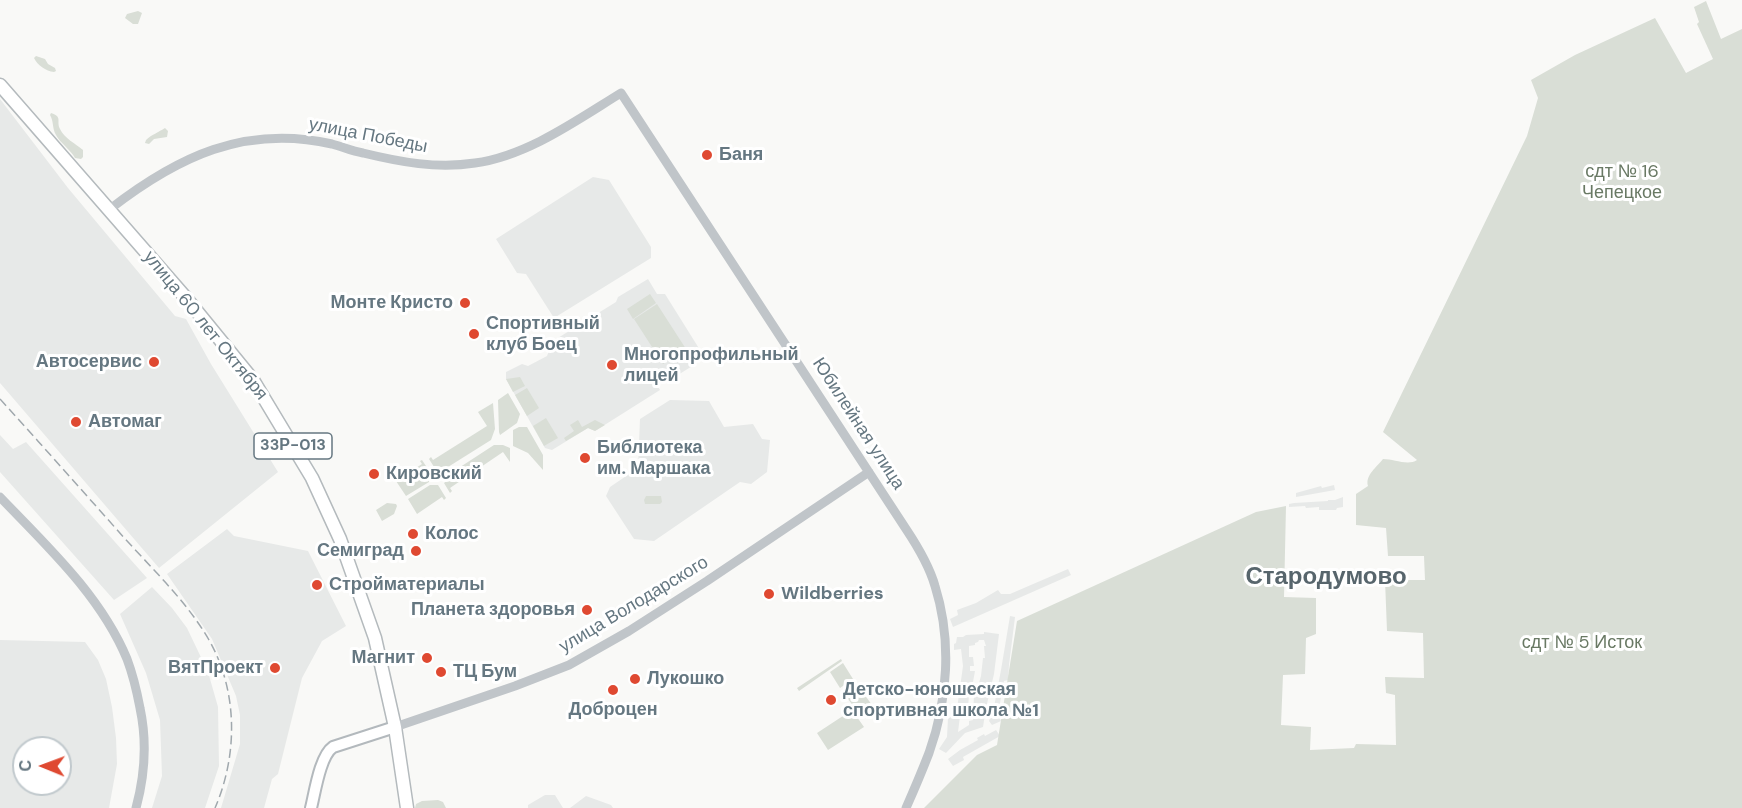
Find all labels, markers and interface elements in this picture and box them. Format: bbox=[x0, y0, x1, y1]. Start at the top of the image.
street label: улица Победы bbox=[307, 114, 429, 158]
place label: Баня bbox=[719, 144, 763, 166]
marker: Баня bbox=[700, 148, 714, 162]
park label: сдт № 16 Чепецкое bbox=[1582, 161, 1662, 204]
street label: улица 60 лет Октября bbox=[138, 247, 272, 405]
place label: Монте Кристо bbox=[330, 292, 453, 314]
marker: Монте Кристо bbox=[458, 296, 472, 310]
place label: Спортивный клуб Боец bbox=[486, 313, 600, 356]
marker: Спортивный клуб Боец bbox=[467, 327, 481, 341]
place label: Многопрофильный лицей bbox=[624, 344, 799, 386]
place label: Автосервис bbox=[36, 351, 142, 373]
street label: Юбилейная улица bbox=[807, 354, 909, 494]
marker: Автосервис bbox=[147, 355, 161, 369]
marker: Многопрофильный лицей bbox=[605, 358, 619, 372]
place label: Автомаг bbox=[88, 411, 162, 433]
marker: Автомаг bbox=[69, 415, 83, 429]
road number: 33Р-013 bbox=[254, 433, 332, 459]
place label: Библиотека им. Маршака bbox=[597, 437, 710, 480]
marker: Библиотека им. Маршака bbox=[578, 451, 592, 465]
place label: Кировский bbox=[386, 463, 482, 485]
marker: Кировский bbox=[367, 467, 381, 481]
place label: Колос bbox=[425, 523, 478, 545]
marker: Колос bbox=[406, 527, 420, 541]
place label: Семиград bbox=[317, 540, 404, 562]
marker: Семиград bbox=[409, 544, 423, 558]
street label: улица Володарского bbox=[556, 552, 712, 658]
district label: Стародумово bbox=[1245, 564, 1407, 592]
place label: Стройматериалы bbox=[329, 574, 485, 596]
marker: Стройматериалы bbox=[310, 578, 324, 592]
place label: Wildberries bbox=[781, 583, 884, 605]
marker: Wildberries bbox=[762, 587, 776, 601]
place label: Планета здоровья bbox=[411, 599, 575, 621]
marker: Планета здоровья bbox=[580, 603, 594, 617]
park label: сдт № 5 Исток bbox=[1522, 632, 1642, 654]
place label: Магнит bbox=[352, 647, 415, 669]
marker: Магнит bbox=[420, 651, 434, 665]
place label: ВятПроект bbox=[168, 657, 263, 679]
marker: ВятПроект bbox=[268, 661, 282, 675]
place label: ТЦ Бум bbox=[453, 661, 517, 683]
marker: ТЦ Бум bbox=[434, 665, 448, 679]
place label: Лукошко bbox=[647, 668, 724, 690]
marker: Лукошко bbox=[628, 672, 642, 686]
place label: Детско-юношеская спортивная школа №1 bbox=[843, 679, 1039, 722]
marker: Доброцен bbox=[606, 683, 620, 697]
marker: Детско-юношеская спортивная школа №1 bbox=[824, 693, 838, 707]
place label: Доброцен bbox=[568, 699, 658, 721]
north arrow bbox=[12, 736, 72, 796]
text: С bbox=[15, 760, 36, 772]

